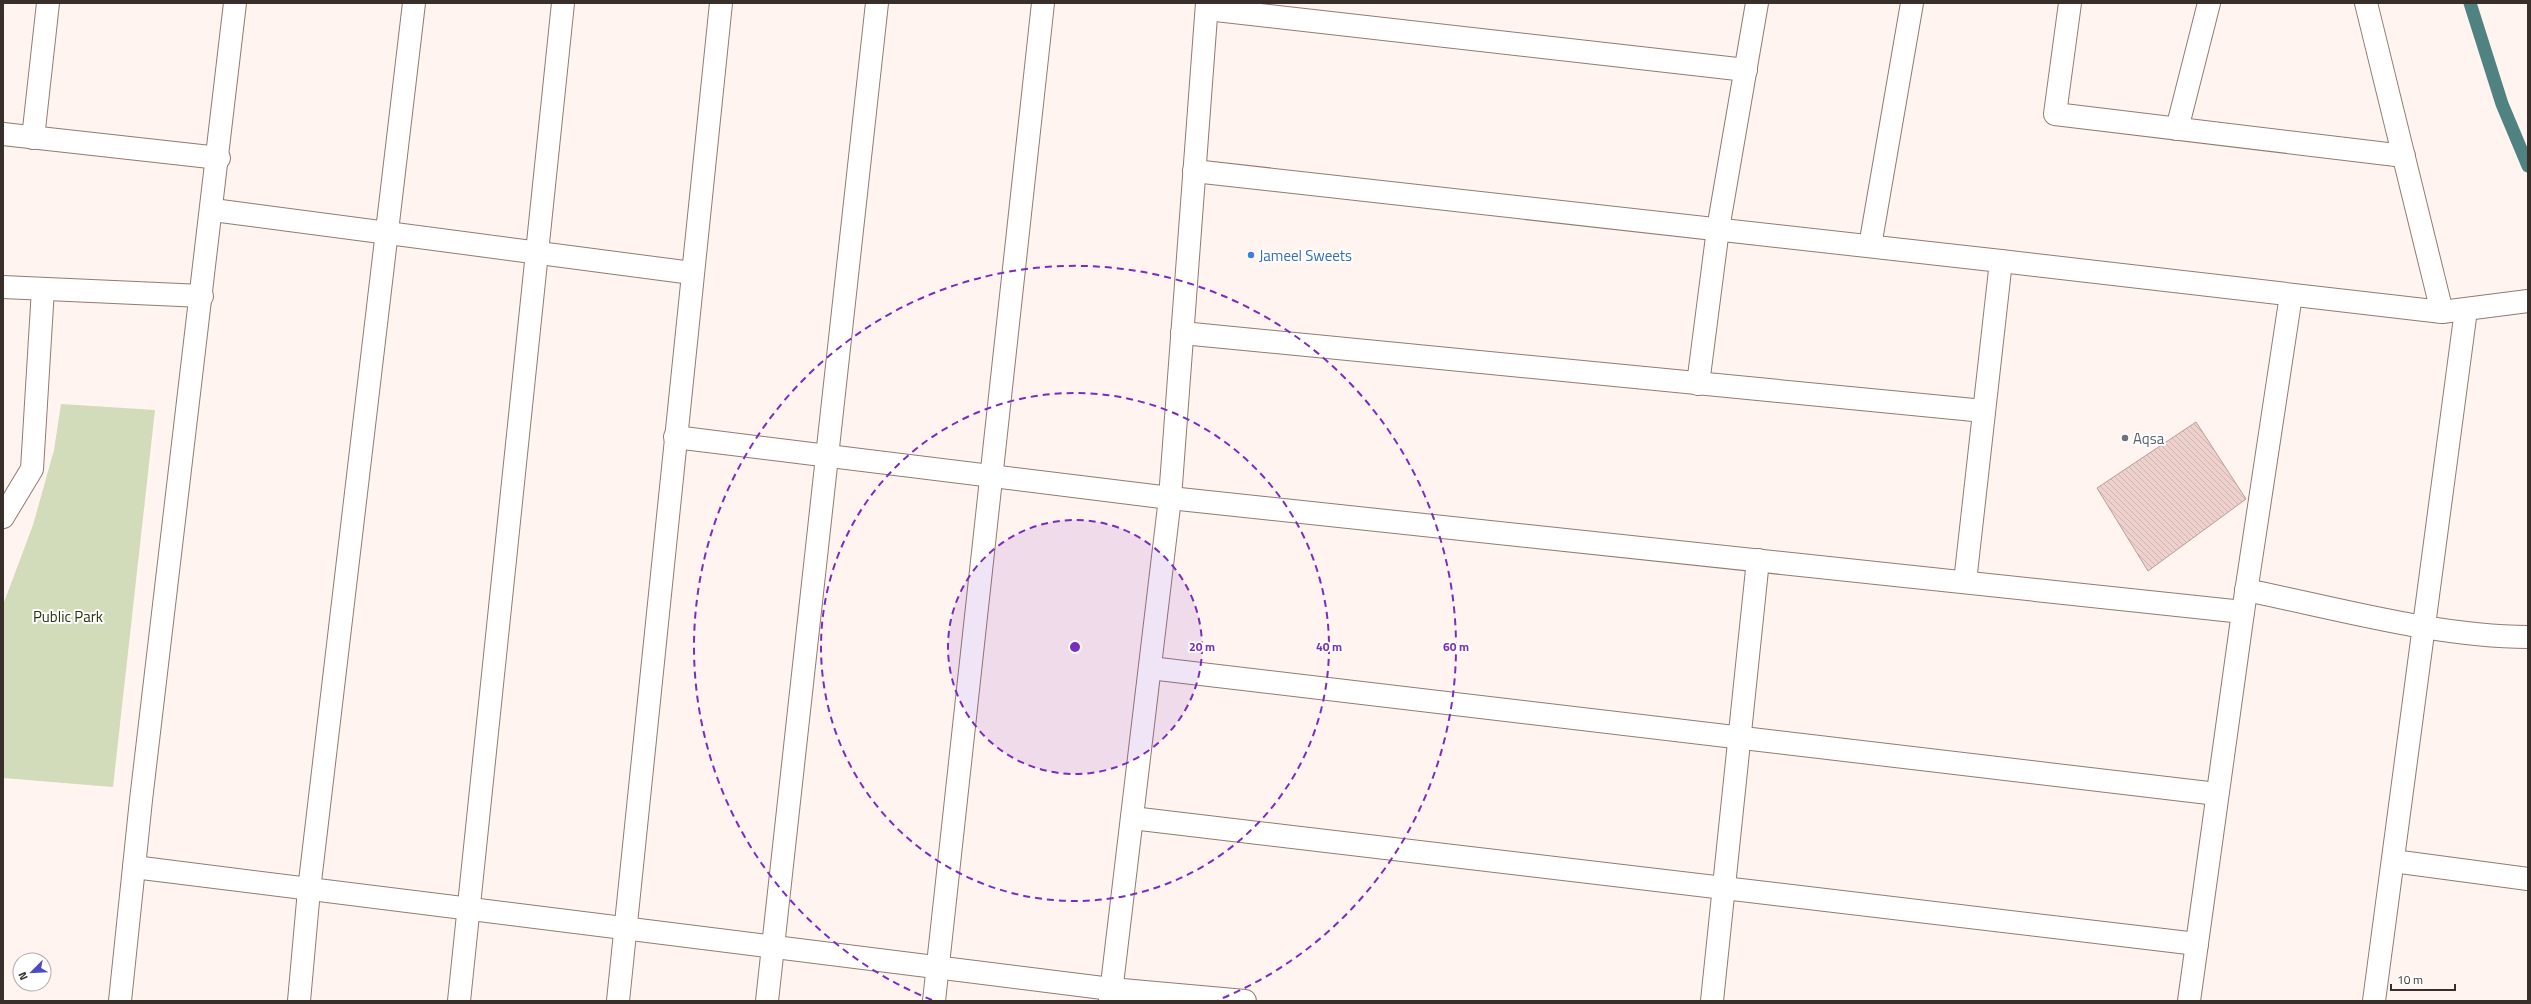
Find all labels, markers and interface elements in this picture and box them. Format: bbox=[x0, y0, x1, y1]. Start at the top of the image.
place label: Jameel Sweets bbox=[1259, 244, 1352, 267]
marker: Jameel Sweets bbox=[1246, 250, 1256, 260]
place label: Aqsa bbox=[2133, 427, 2165, 450]
marker: Aqsa bbox=[2120, 433, 2130, 443]
park label: Public Park bbox=[33, 605, 103, 628]
text: 20 m bbox=[1189, 637, 1215, 656]
text: 40 m bbox=[1316, 637, 1342, 656]
text: 60 m bbox=[1443, 637, 1469, 656]
centre of rings bbox=[1068, 640, 1082, 654]
north arrow bbox=[12, 952, 52, 992]
scale bar bbox=[2391, 966, 2455, 992]
text: N bbox=[14, 969, 32, 983]
text: 10 m bbox=[2397, 970, 2423, 989]

